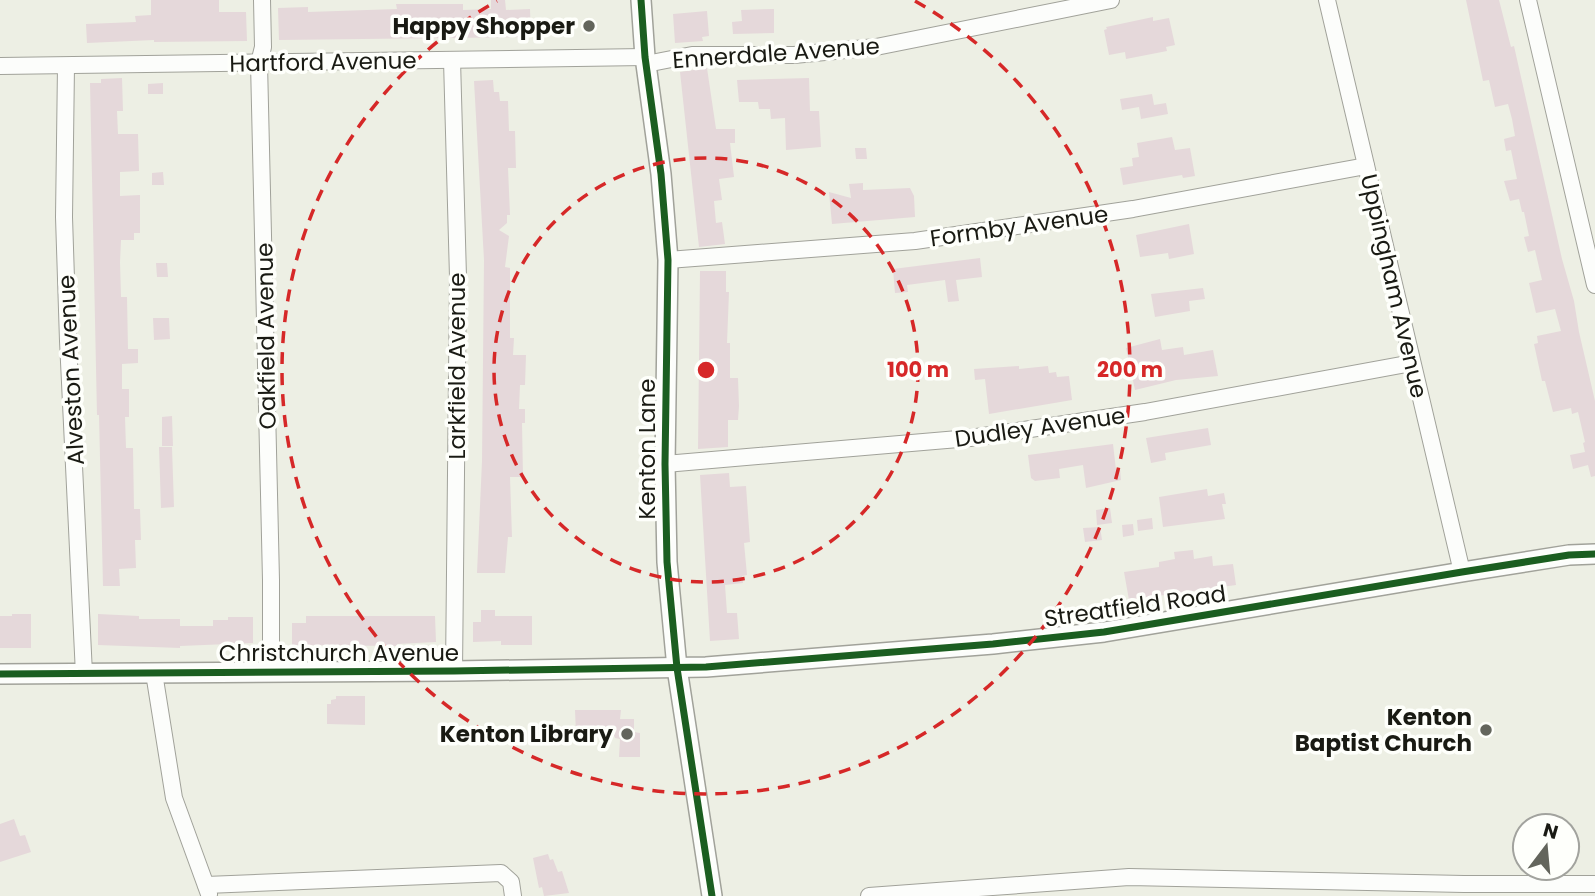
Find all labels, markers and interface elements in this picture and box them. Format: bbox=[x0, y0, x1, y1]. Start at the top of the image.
place label: Happy Shopper bbox=[392, 10, 575, 42]
marker: Happy Shopper bbox=[581, 18, 597, 34]
street label: Ennerdale Avenue bbox=[671, 30, 881, 76]
street label: Hartford Avenue bbox=[229, 44, 417, 80]
street label: Uppingham Avenue bbox=[1353, 171, 1435, 401]
street label: Formby Avenue bbox=[928, 198, 1110, 254]
street label: Oakfield Avenue bbox=[248, 242, 284, 430]
street label: Larkfield Avenue bbox=[441, 272, 473, 460]
street label: Alveston Avenue bbox=[50, 274, 92, 466]
text: 100 m bbox=[887, 355, 949, 384]
text: 200 m bbox=[1097, 355, 1163, 384]
centre of rings bbox=[694, 358, 718, 382]
street label: Kenton Lane bbox=[631, 378, 663, 520]
street label: Dudley Avenue bbox=[953, 399, 1127, 455]
street label: Streatfield Road bbox=[1042, 577, 1228, 635]
street label: Christchurch Avenue bbox=[219, 637, 459, 669]
place label: Kenton Baptist Church bbox=[1295, 701, 1472, 759]
place label: Kenton Library bbox=[440, 718, 613, 750]
marker: Kenton Baptist Church bbox=[1478, 722, 1494, 738]
marker: Kenton Library bbox=[619, 726, 635, 742]
north arrow bbox=[1511, 812, 1581, 882]
text: N bbox=[1540, 816, 1561, 846]

